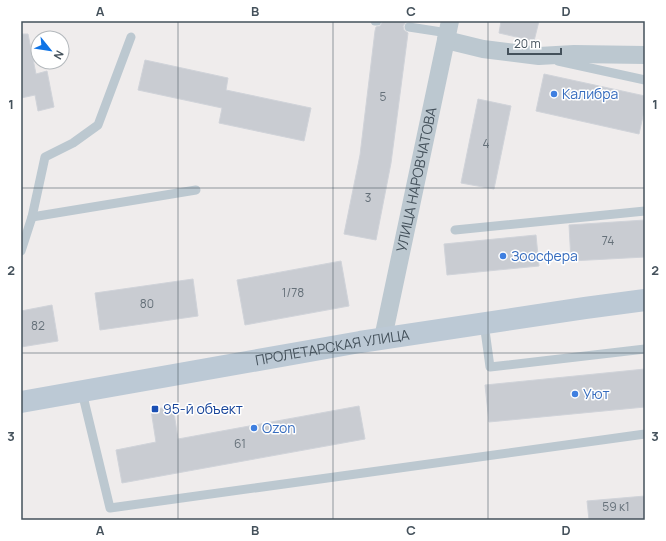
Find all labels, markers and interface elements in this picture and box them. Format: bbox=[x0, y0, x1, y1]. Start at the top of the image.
text: A bbox=[96, 2, 105, 20]
text: B bbox=[251, 2, 259, 20]
text: C bbox=[406, 2, 416, 20]
text: D bbox=[561, 2, 571, 20]
north arrow bbox=[30, 30, 70, 70]
scale bar bbox=[508, 30, 561, 56]
text: 20 m bbox=[514, 35, 541, 52]
text: N bbox=[51, 48, 68, 63]
place label: Калибра bbox=[562, 84, 618, 103]
house number: 5 bbox=[380, 88, 387, 105]
marker: Калибра bbox=[549, 89, 559, 99]
text: 1 bbox=[8, 95, 14, 113]
text: 1 bbox=[652, 95, 658, 113]
street label: УЛИЦА НАРОВЧАТОВА bbox=[391, 105, 441, 254]
house number: 4 bbox=[482, 135, 490, 152]
house number: 3 bbox=[365, 189, 371, 206]
house number: 74 bbox=[602, 232, 614, 249]
place label: Зоосфера bbox=[511, 246, 578, 265]
marker: Зоосфера bbox=[498, 251, 508, 261]
text: 2 bbox=[7, 261, 15, 279]
text: 2 bbox=[651, 261, 659, 279]
house number: 1/78 bbox=[282, 284, 304, 301]
house number: 80 bbox=[140, 295, 154, 312]
house number: 82 bbox=[31, 317, 45, 334]
street label: ПРОЛЕТАРСКАЯ УЛИЦА bbox=[254, 325, 411, 369]
place label: Уют bbox=[583, 384, 609, 403]
marker: Уют bbox=[570, 389, 580, 399]
place label: 95-й объект bbox=[163, 399, 243, 418]
marker: 95-й объект bbox=[150, 404, 160, 414]
place label: Ozon bbox=[262, 418, 296, 437]
marker: Ozon bbox=[249, 423, 259, 433]
text: 3 bbox=[7, 427, 15, 445]
text: 3 bbox=[651, 427, 659, 445]
house number: 61 bbox=[234, 435, 246, 452]
house number: 59 к1 bbox=[602, 498, 630, 515]
text: A bbox=[96, 521, 105, 539]
text: B bbox=[251, 521, 259, 539]
text: C bbox=[406, 521, 416, 539]
text: D bbox=[561, 521, 571, 539]

